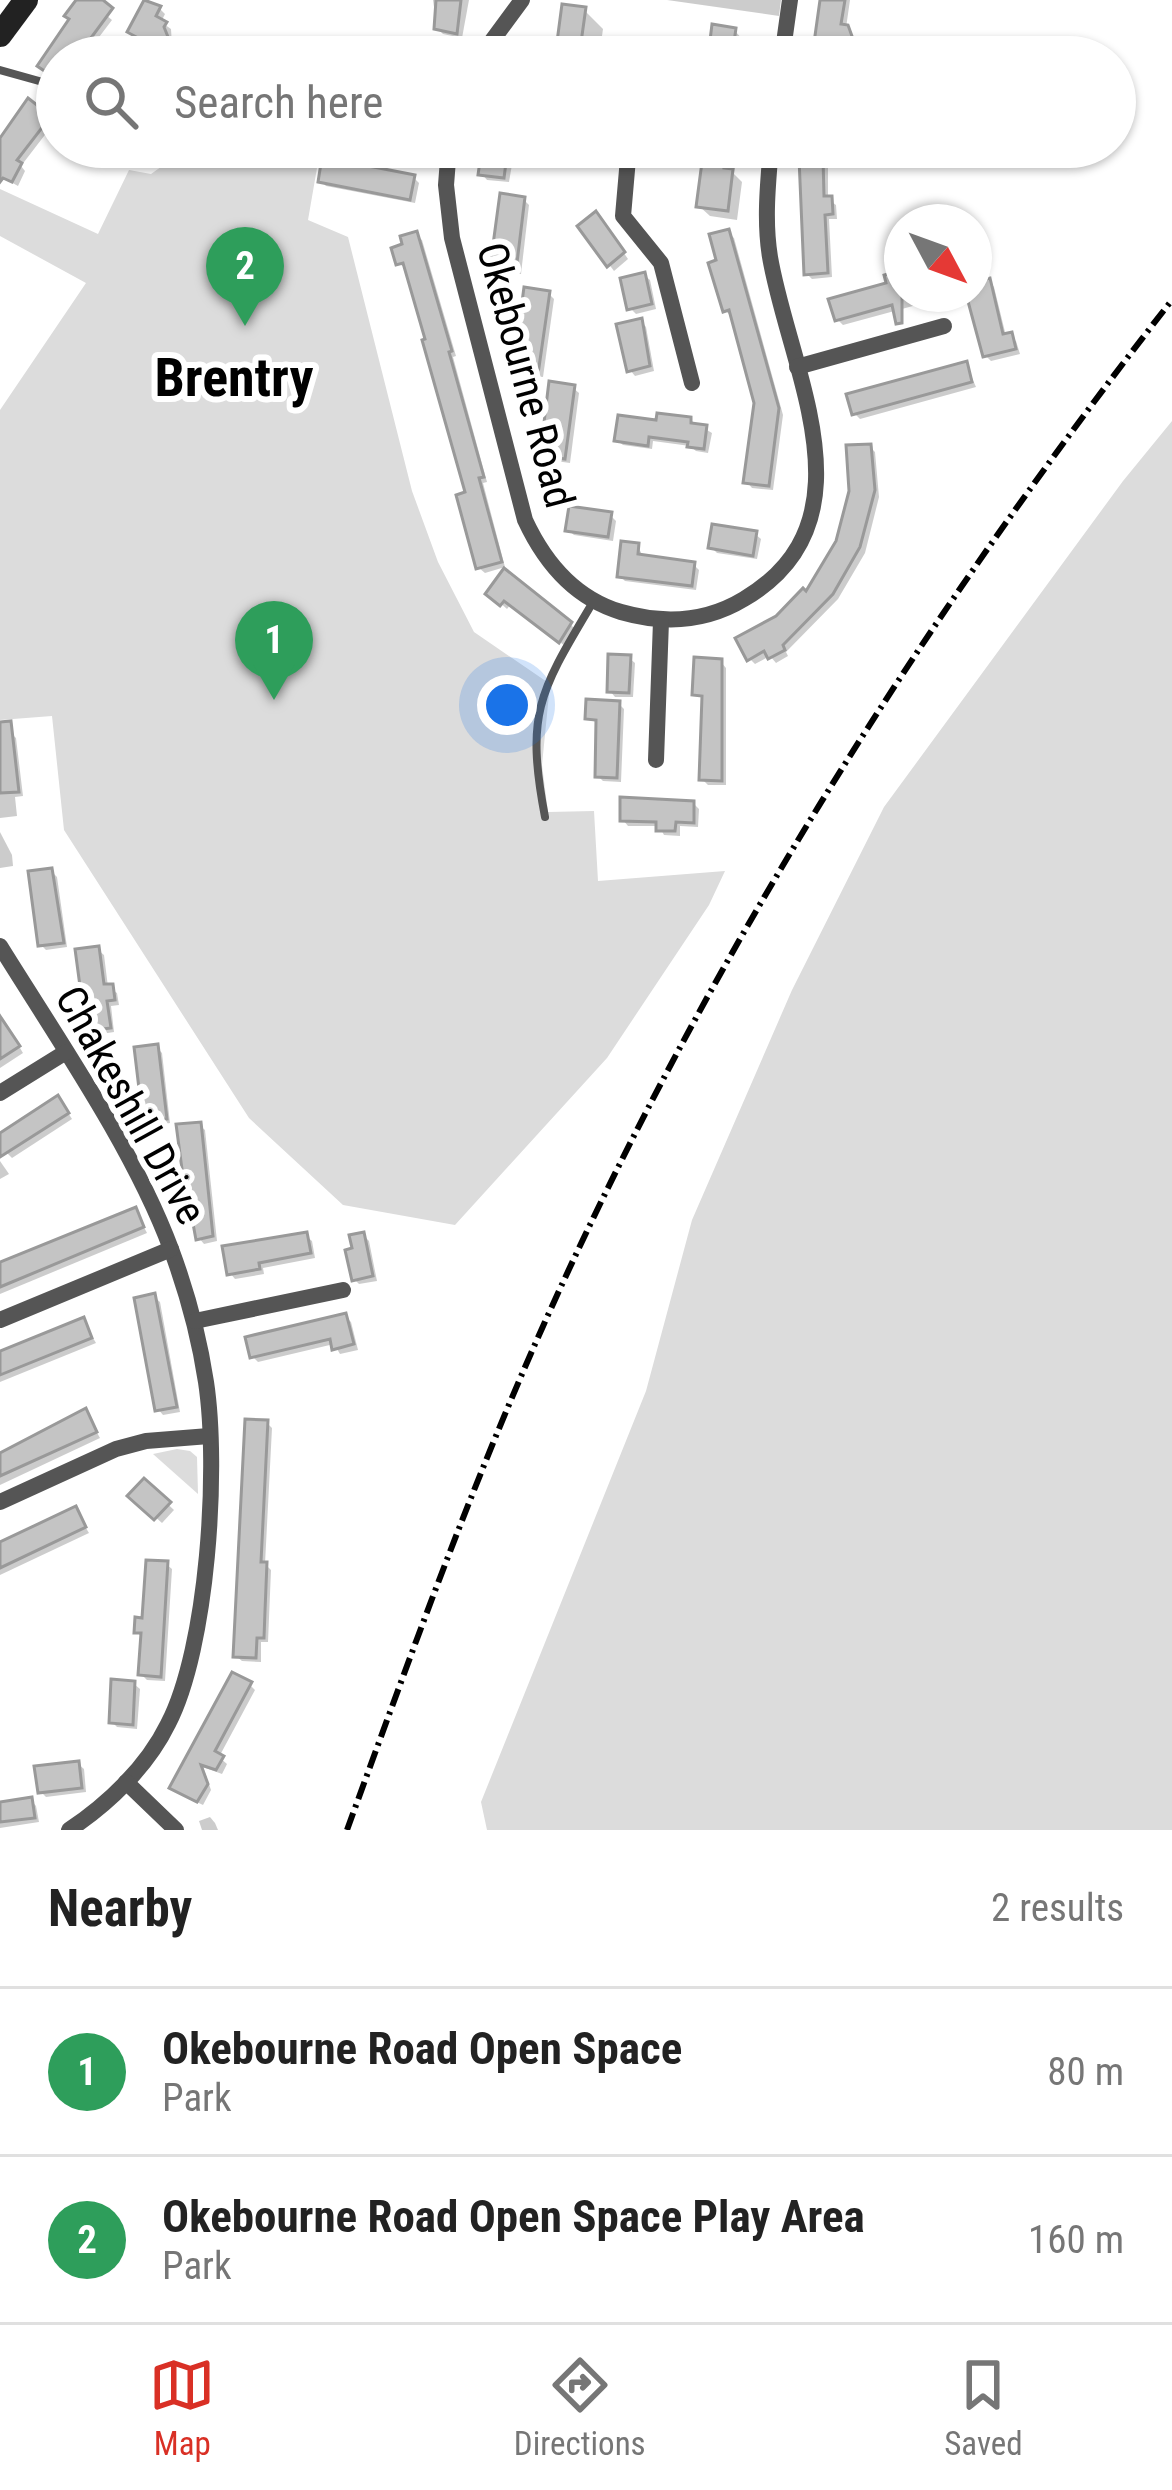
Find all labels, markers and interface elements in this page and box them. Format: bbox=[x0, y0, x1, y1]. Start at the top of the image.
search box bbox=[36, 36, 1136, 168]
icon: search bbox=[78, 69, 144, 135]
text: Search here bbox=[174, 76, 383, 129]
north arrow bbox=[884, 204, 992, 312]
pin: 2 bbox=[206, 227, 284, 326]
street label: Okebourne Road bbox=[467, 237, 585, 513]
district label: Brentry bbox=[154, 346, 314, 409]
pin: 1 bbox=[235, 601, 313, 700]
your location bbox=[477, 675, 537, 735]
street label: Chakeshill Drive bbox=[46, 978, 216, 1232]
text: Nearby bbox=[48, 1879, 192, 1938]
text: 2 results bbox=[991, 1885, 1124, 1931]
text: Okebourne Road Open Space bbox=[162, 2022, 682, 2075]
text: 1 bbox=[77, 2049, 97, 2095]
text: 80 m bbox=[1047, 2049, 1124, 2095]
text: Park bbox=[162, 2075, 232, 2121]
text: Okebourne Road Open Space Play Area bbox=[162, 2190, 865, 2243]
text: 2 bbox=[77, 2217, 97, 2263]
text: 160 m bbox=[1028, 2217, 1124, 2263]
text: Park bbox=[162, 2243, 232, 2289]
tab: Map bbox=[149, 2352, 215, 2463]
tab: Directions bbox=[514, 2352, 646, 2463]
tab: Saved bbox=[944, 2352, 1023, 2463]

